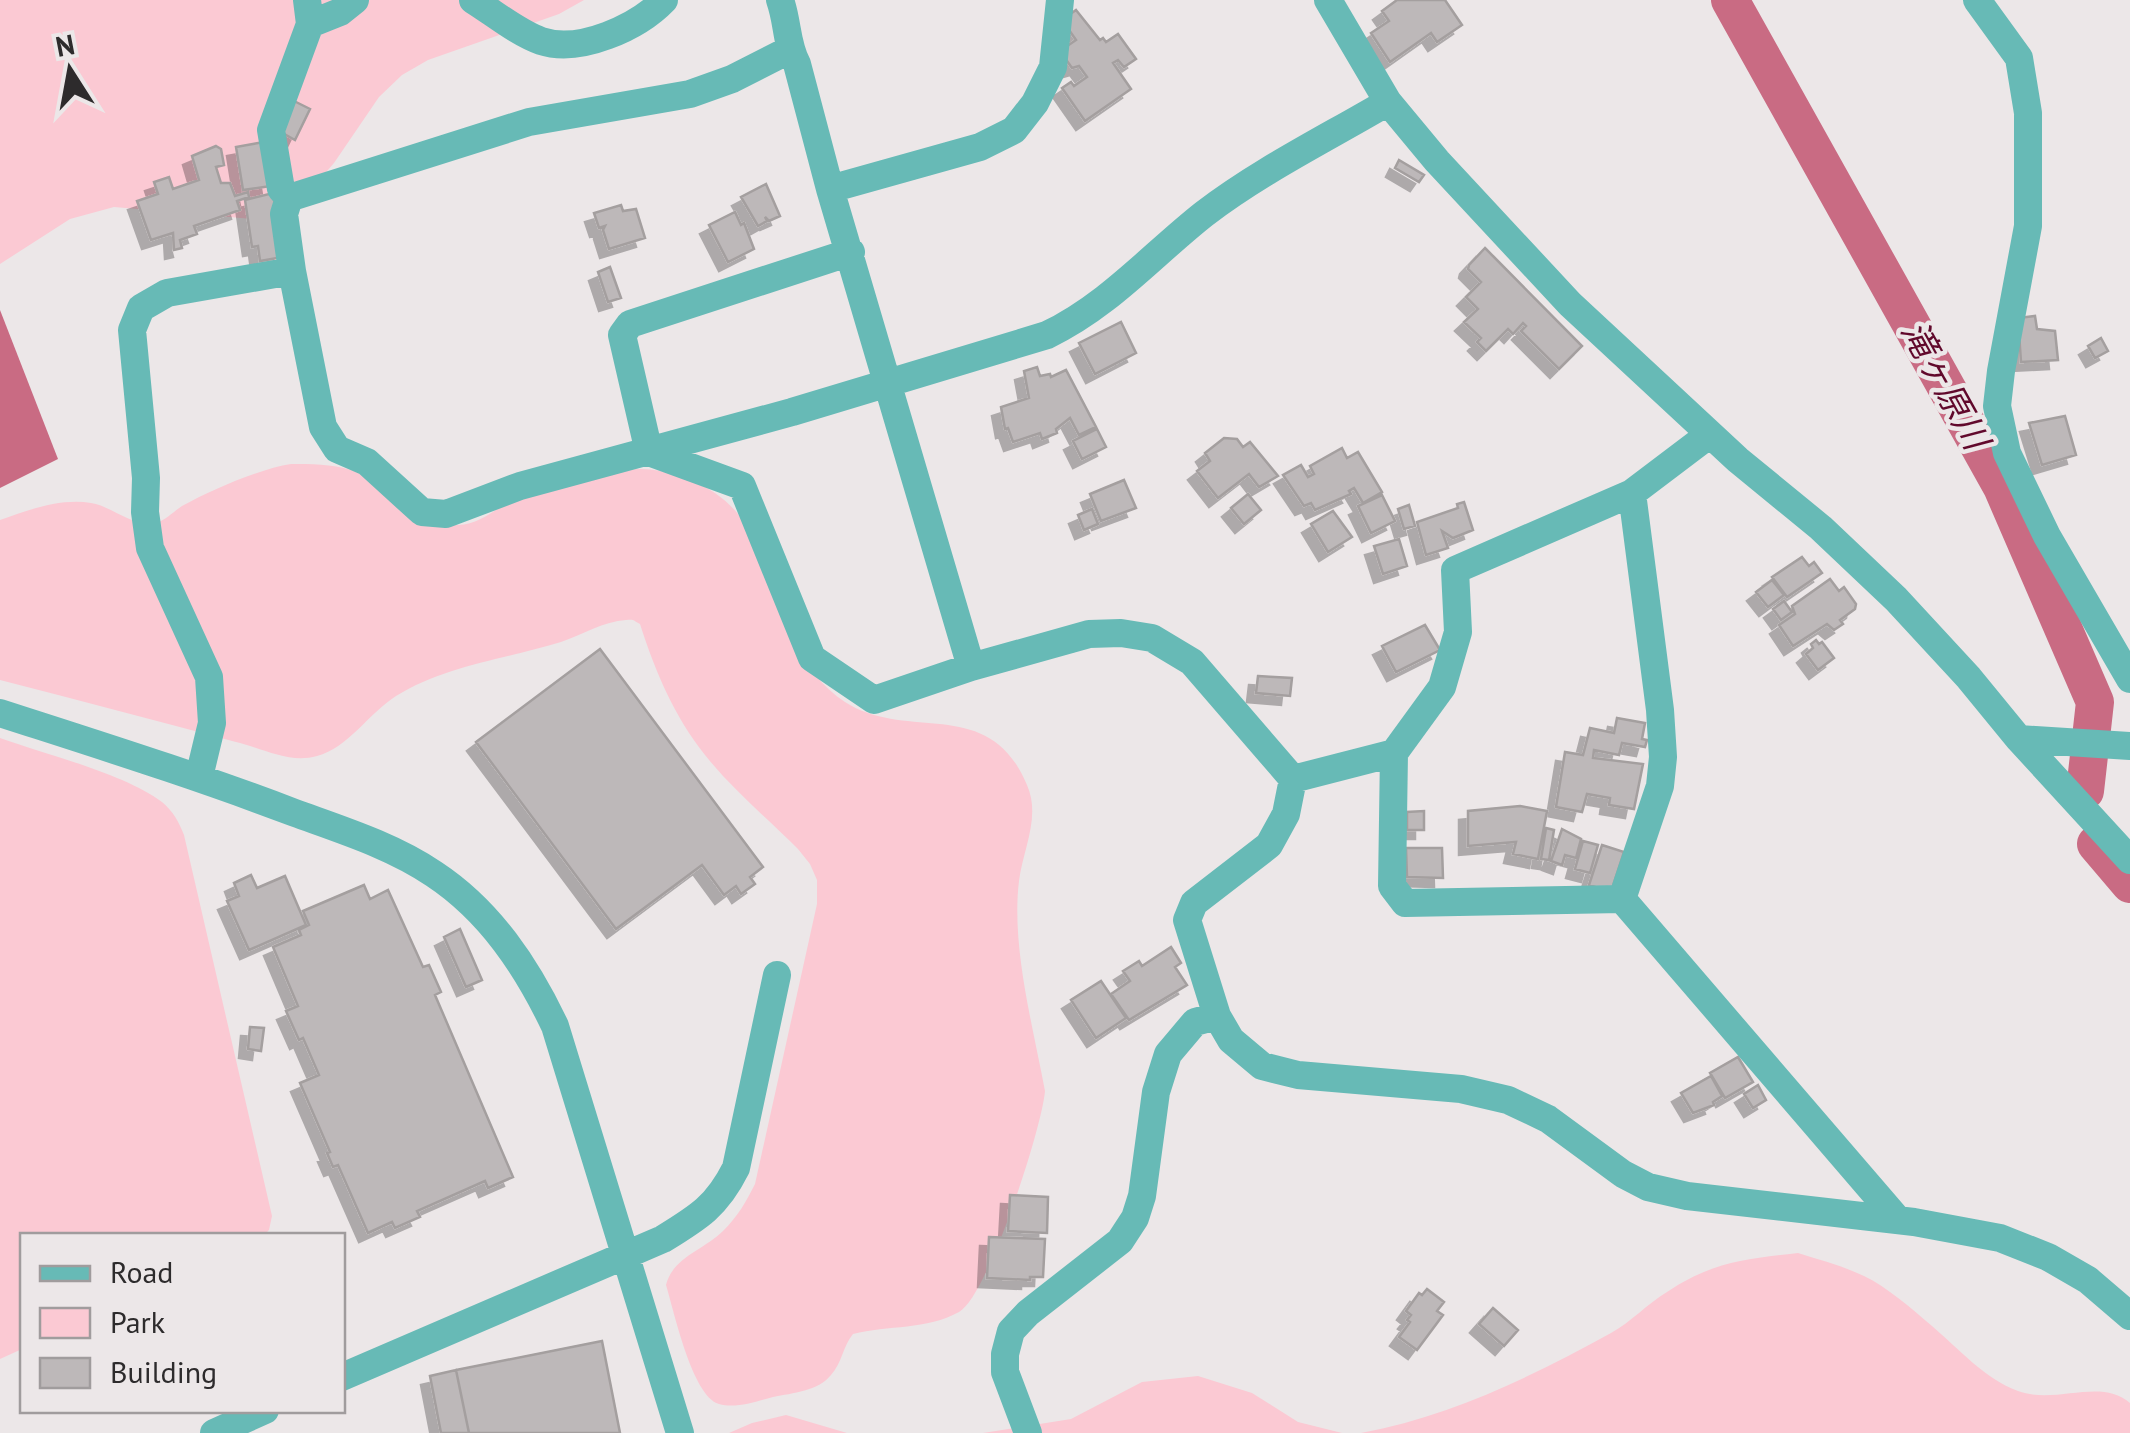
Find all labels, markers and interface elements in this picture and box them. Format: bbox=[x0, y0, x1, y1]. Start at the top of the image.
north arrow bbox=[20, 20, 120, 120]
text: N bbox=[53, 25, 78, 65]
water label: 滝ヶ原川 bbox=[1892, 312, 2002, 460]
legend bbox=[20, 1233, 345, 1413]
text: Road bbox=[110, 1252, 174, 1291]
text: Park bbox=[110, 1302, 166, 1341]
text: Building bbox=[110, 1352, 217, 1391]

